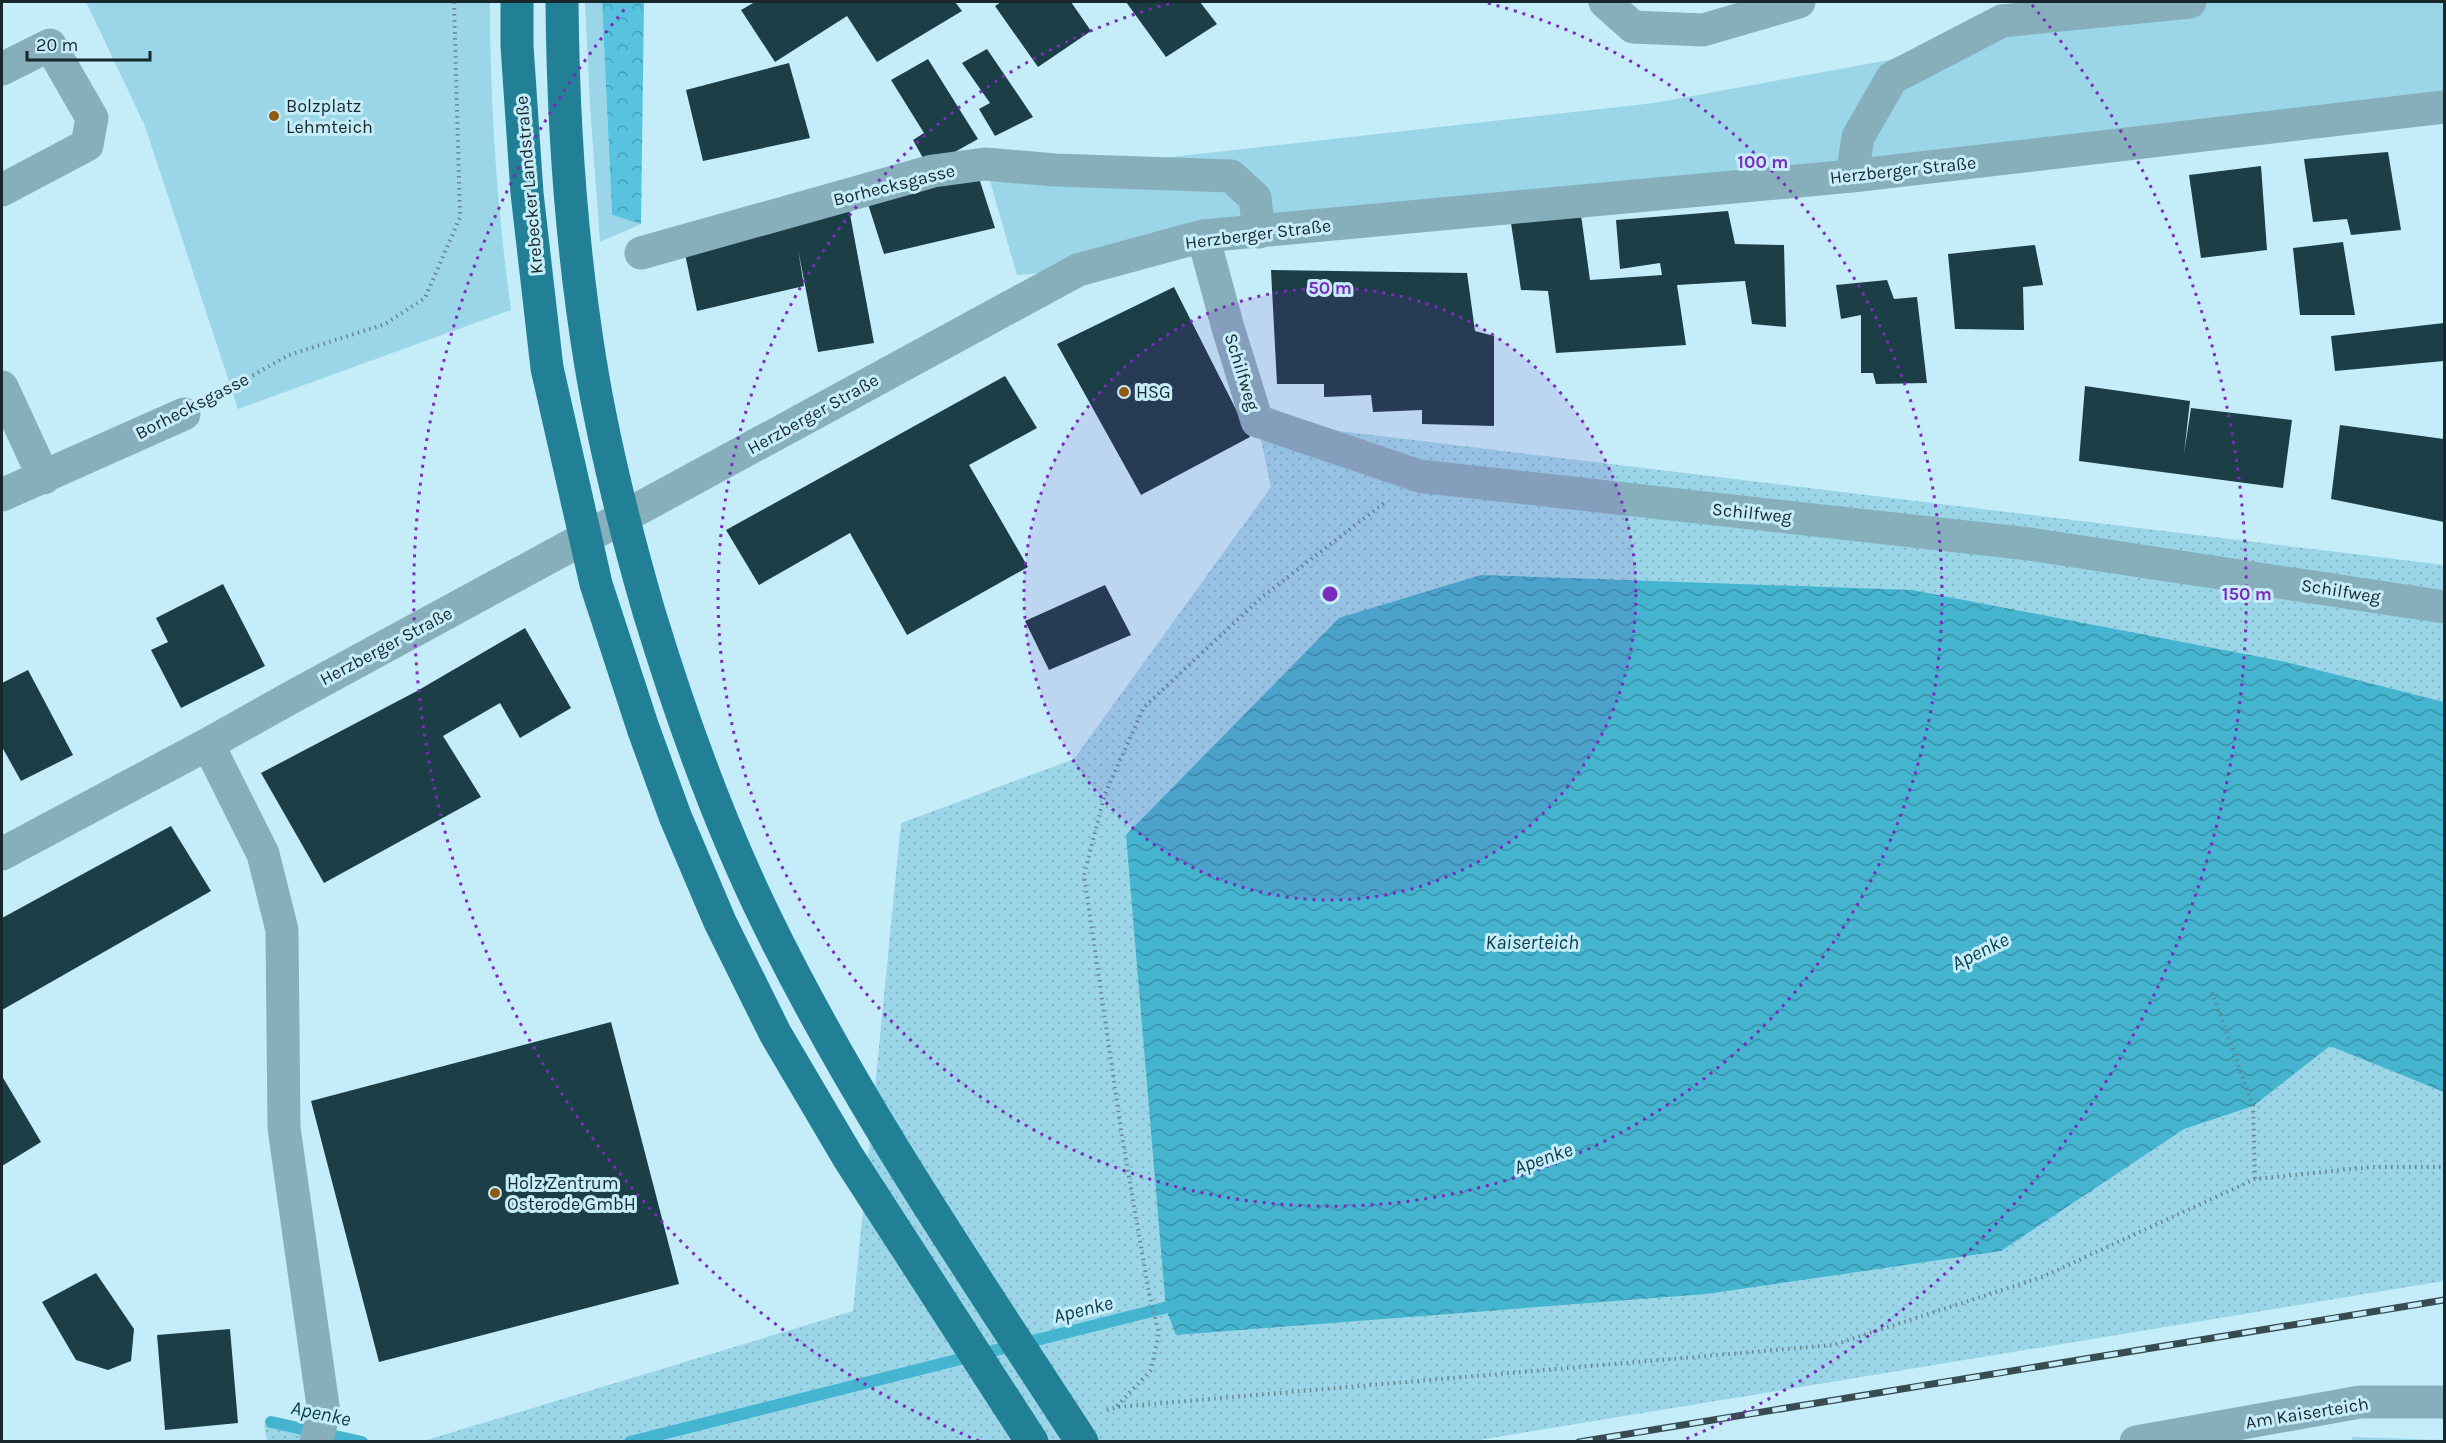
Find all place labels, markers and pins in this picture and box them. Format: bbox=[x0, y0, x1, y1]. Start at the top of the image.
place label: Bolzplatz Lehmteich bbox=[286, 95, 373, 138]
marker: Bolzplatz Lehmteich bbox=[267, 109, 281, 123]
place label: HSG bbox=[1136, 381, 1171, 403]
marker: HSG bbox=[1117, 385, 1131, 399]
centre of rings bbox=[1320, 584, 1340, 604]
place label: Holz Zentrum Osterode GmbH bbox=[507, 1172, 636, 1215]
marker: Holz Zentrum Osterode GmbH bbox=[488, 1186, 502, 1200]

